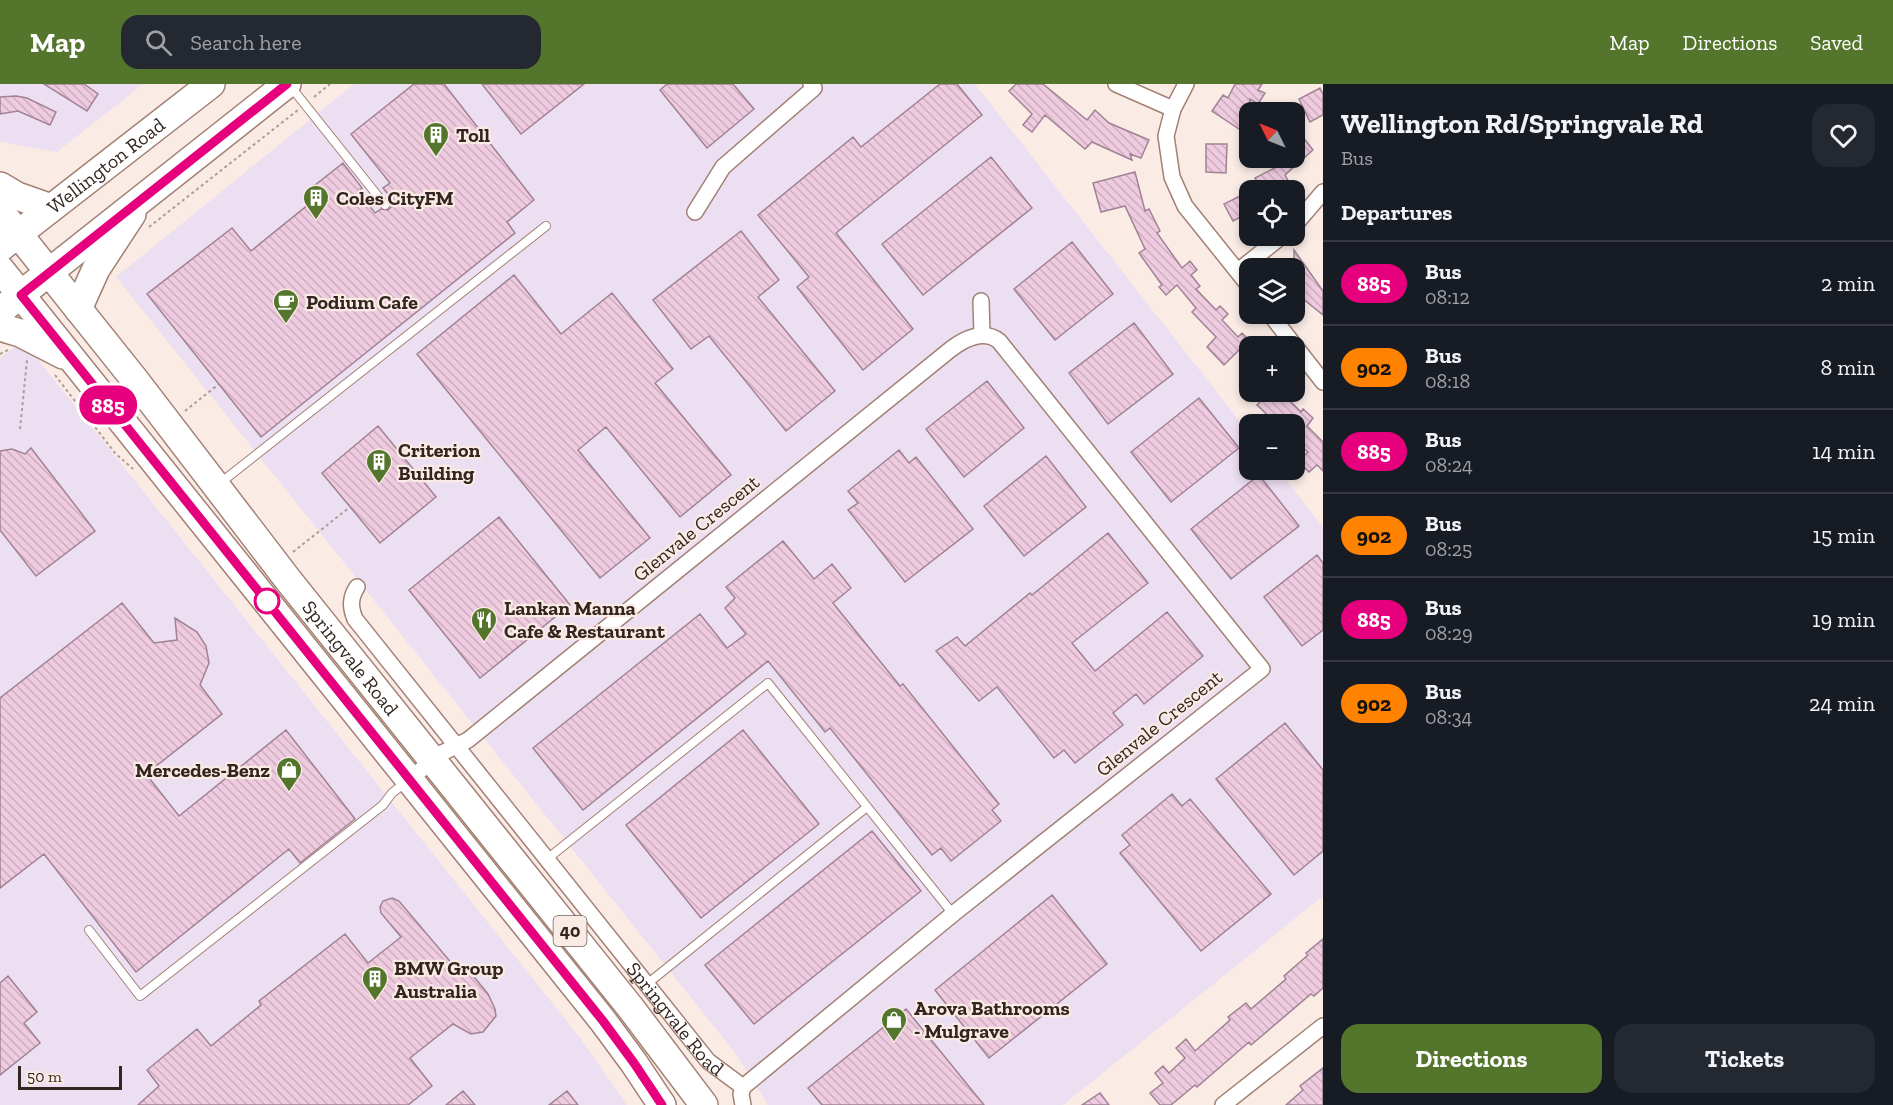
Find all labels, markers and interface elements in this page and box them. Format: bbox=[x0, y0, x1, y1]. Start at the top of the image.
search box bbox=[121, 15, 541, 69]
text: Map bbox=[30, 26, 85, 59]
icon: search bbox=[142, 26, 175, 59]
text: Search here bbox=[190, 29, 302, 56]
text: Map bbox=[1610, 30, 1650, 55]
text: Directions bbox=[1683, 30, 1777, 55]
text: Saved bbox=[1810, 30, 1863, 55]
north arrow bbox=[1239, 102, 1305, 168]
map controls bbox=[1239, 102, 1305, 480]
button: heart bbox=[1812, 104, 1875, 167]
text: Wellington Rd/Springvale Rd bbox=[1341, 107, 1703, 140]
street label: Wellington Road bbox=[42, 113, 169, 219]
building icon: Toll bbox=[421, 120, 451, 158]
place label: Toll bbox=[456, 123, 490, 147]
text: Bus bbox=[1341, 146, 1373, 170]
button: locate bbox=[1239, 180, 1305, 246]
building icon: Coles CityFM bbox=[301, 183, 331, 221]
place label: Coles CityFM bbox=[336, 186, 454, 210]
text: Departures bbox=[1341, 199, 1452, 226]
button: layers bbox=[1239, 258, 1305, 324]
text: Bus bbox=[1425, 258, 1462, 285]
text: 2 min bbox=[1821, 270, 1875, 297]
text: 885 bbox=[1357, 271, 1391, 296]
text: 08:12 bbox=[1425, 285, 1470, 309]
cafe icon: Podium Cafe bbox=[271, 287, 301, 325]
place label: Podium Cafe bbox=[306, 290, 418, 314]
button: + bbox=[1239, 336, 1305, 402]
text: Bus bbox=[1425, 342, 1462, 369]
text: 8 min bbox=[1820, 354, 1875, 381]
text: 902 bbox=[1357, 355, 1391, 380]
text: 08:18 bbox=[1425, 369, 1470, 393]
line badge: 885 bbox=[74, 386, 142, 424]
text: 885 bbox=[91, 393, 125, 418]
button: − bbox=[1239, 414, 1305, 480]
text: Bus bbox=[1425, 426, 1462, 453]
place label: Criterion Building bbox=[398, 438, 481, 485]
text: 14 min bbox=[1812, 438, 1875, 465]
text: 885 bbox=[1357, 439, 1391, 464]
building icon: Criterion Building bbox=[364, 447, 394, 485]
text: 08:24 bbox=[1425, 453, 1473, 477]
street label: Glenvale Crescent bbox=[628, 469, 764, 586]
text: Bus bbox=[1425, 510, 1462, 537]
text: 15 min bbox=[1813, 522, 1875, 549]
text: 902 bbox=[1357, 523, 1391, 548]
text: 08:25 bbox=[1425, 537, 1472, 561]
unlabelled marker bbox=[254, 588, 280, 614]
text: Bus bbox=[1425, 594, 1462, 621]
street label: Springvale Road bbox=[297, 596, 404, 720]
place label: Lankan Manna Cafe & Restaurant bbox=[504, 596, 666, 643]
restaurant icon: Lankan Manna Cafe & Restaurant bbox=[469, 605, 499, 643]
text: 19 min bbox=[1812, 606, 1875, 633]
text: 885 bbox=[1357, 607, 1391, 632]
text: 08:29 bbox=[1425, 621, 1473, 645]
street label: Glenvale Crescent bbox=[1091, 664, 1227, 781]
text: Bus bbox=[1425, 678, 1462, 705]
text: 24 min bbox=[1809, 690, 1875, 717]
text: 902 bbox=[1357, 691, 1391, 716]
text: 08:34 bbox=[1425, 705, 1472, 729]
shop icon: Mercedes-Benz bbox=[274, 755, 304, 793]
place label: Mercedes-Benz bbox=[135, 758, 270, 782]
road number: 40 bbox=[554, 916, 586, 946]
place label: BMW Group Australia bbox=[394, 956, 503, 1003]
street label: Springvale Road bbox=[622, 957, 729, 1081]
building icon: BMW Group Australia bbox=[360, 964, 390, 1002]
place label: Arova Bathrooms - Mulgrave bbox=[914, 996, 1070, 1043]
shop icon: Arova Bathrooms - Mulgrave bbox=[879, 1005, 909, 1043]
button: Directions bbox=[1341, 1024, 1602, 1093]
button: Tickets bbox=[1614, 1024, 1875, 1093]
scale bar bbox=[18, 1063, 122, 1090]
text: 50 m bbox=[27, 1067, 62, 1086]

